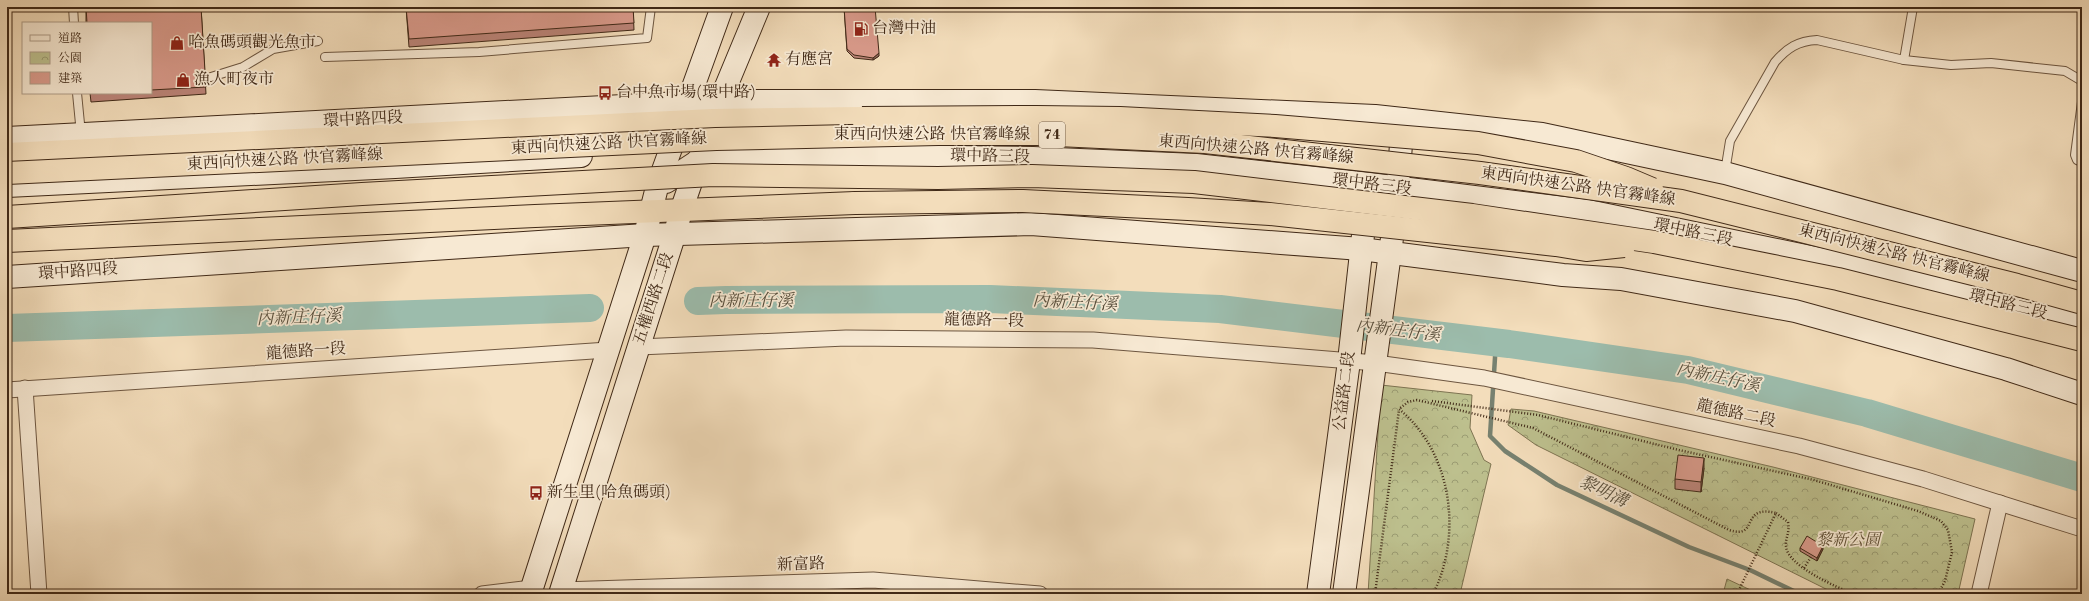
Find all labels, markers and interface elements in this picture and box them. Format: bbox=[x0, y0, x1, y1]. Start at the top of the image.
place label: 台灣中油 bbox=[872, 19, 936, 37]
fuel station icon: 台灣中油 bbox=[853, 21, 869, 37]
legend bbox=[22, 22, 152, 94]
text: 道路 bbox=[58, 31, 82, 45]
place label: 哈魚碼頭觀光魚市 bbox=[188, 33, 316, 51]
shop icon: 哈魚碼頭觀光魚市 bbox=[169, 35, 185, 51]
place label: 有應宮 bbox=[785, 50, 833, 68]
text: 公園 bbox=[58, 51, 82, 65]
temple icon: 有應宮 bbox=[766, 52, 782, 68]
place label: 漁人町夜市 bbox=[194, 70, 274, 88]
text: 建築 bbox=[58, 71, 82, 85]
shop icon: 漁人町夜市 bbox=[175, 72, 191, 88]
place label: 台中魚市場(環中路) bbox=[616, 83, 756, 101]
bus stop icon: 台中魚市場(環中路) bbox=[597, 85, 613, 101]
street label: 環中路四段 bbox=[323, 108, 403, 130]
road number: 74 bbox=[1039, 122, 1065, 148]
street label: 東西向快速公路 快官霧峰線 bbox=[834, 125, 1030, 143]
street label: 東西向快速公路 快官霧峰線 bbox=[510, 129, 708, 157]
street label: 東西向快速公路 快官霧峰線 bbox=[1157, 131, 1355, 167]
street label: 東西向快速公路 快官霧峰線 bbox=[186, 145, 384, 173]
street label: 環中路三段 bbox=[950, 146, 1030, 166]
street label: 東西向快速公路 快官霧峰線 bbox=[1480, 163, 1677, 209]
street label: 環中路三段 bbox=[1331, 170, 1413, 198]
street label: 環中路三段 bbox=[1652, 215, 1734, 249]
street label: 東西向快速公路 快官霧峰線 bbox=[1797, 221, 1992, 286]
street label: 五權西路二段 bbox=[630, 250, 676, 347]
street label: 環中路四段 bbox=[37, 259, 118, 283]
street label: 環中路三段 bbox=[1967, 286, 2049, 322]
water label: 內新庄仔溪 bbox=[1032, 290, 1120, 314]
water label: 內新庄仔溪 bbox=[709, 291, 795, 310]
water label: 內新庄仔溪 bbox=[256, 306, 344, 328]
street label: 龍德路一段 bbox=[944, 310, 1024, 330]
water label: 內新庄仔溪 bbox=[1355, 315, 1443, 345]
street label: 龍德路一段 bbox=[265, 339, 346, 363]
street label: 公益路二段 bbox=[1330, 350, 1358, 432]
water label: 內新庄仔溪 bbox=[1675, 359, 1764, 396]
street label: 龍德路二段 bbox=[1695, 396, 1777, 430]
water label: 黎明溝 bbox=[1576, 472, 1633, 512]
place label: 新生里(哈魚碼頭) bbox=[547, 483, 671, 501]
bus stop icon: 新生里(哈魚碼頭) bbox=[528, 485, 544, 501]
park label: 黎新公園 bbox=[1816, 531, 1883, 549]
street label: 新富路 bbox=[777, 554, 825, 574]

